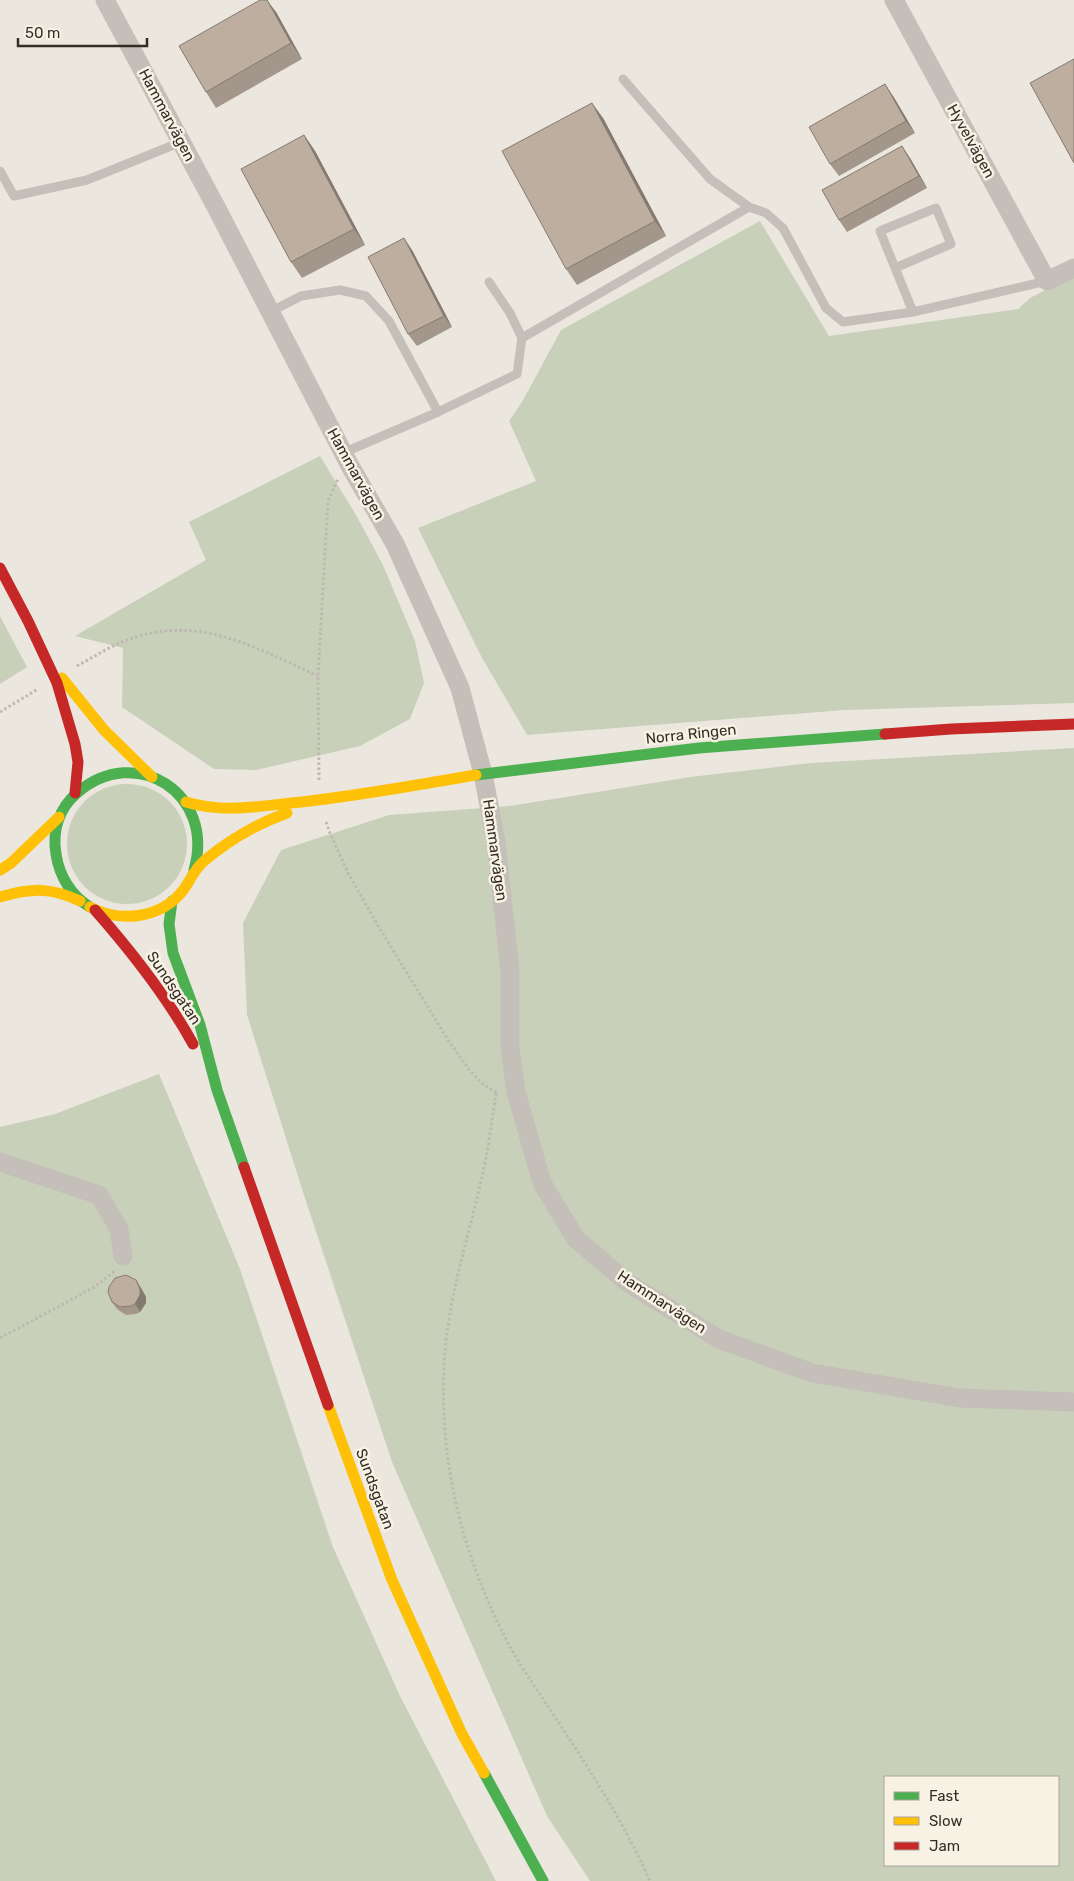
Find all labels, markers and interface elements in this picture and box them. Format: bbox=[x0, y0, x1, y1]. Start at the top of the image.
scale bar bbox=[18, 15, 146, 47]
text: 50 m bbox=[25, 24, 60, 42]
street label: Hammarvägen bbox=[135, 66, 199, 164]
street label: Hyvelvägen bbox=[943, 101, 999, 181]
street label: Hammarvägen bbox=[323, 425, 389, 523]
street label: Norra Ringen bbox=[645, 720, 737, 748]
street label: Hammarvägen bbox=[479, 798, 511, 902]
street label: Sundsgatan bbox=[143, 948, 205, 1028]
street label: Hammarvägen bbox=[614, 1267, 710, 1337]
street label: Sundsgatan bbox=[352, 1446, 398, 1532]
legend bbox=[884, 1776, 1059, 1866]
text: Fast bbox=[929, 1787, 959, 1805]
text: Slow bbox=[929, 1812, 962, 1830]
text: Jam bbox=[929, 1837, 960, 1855]

